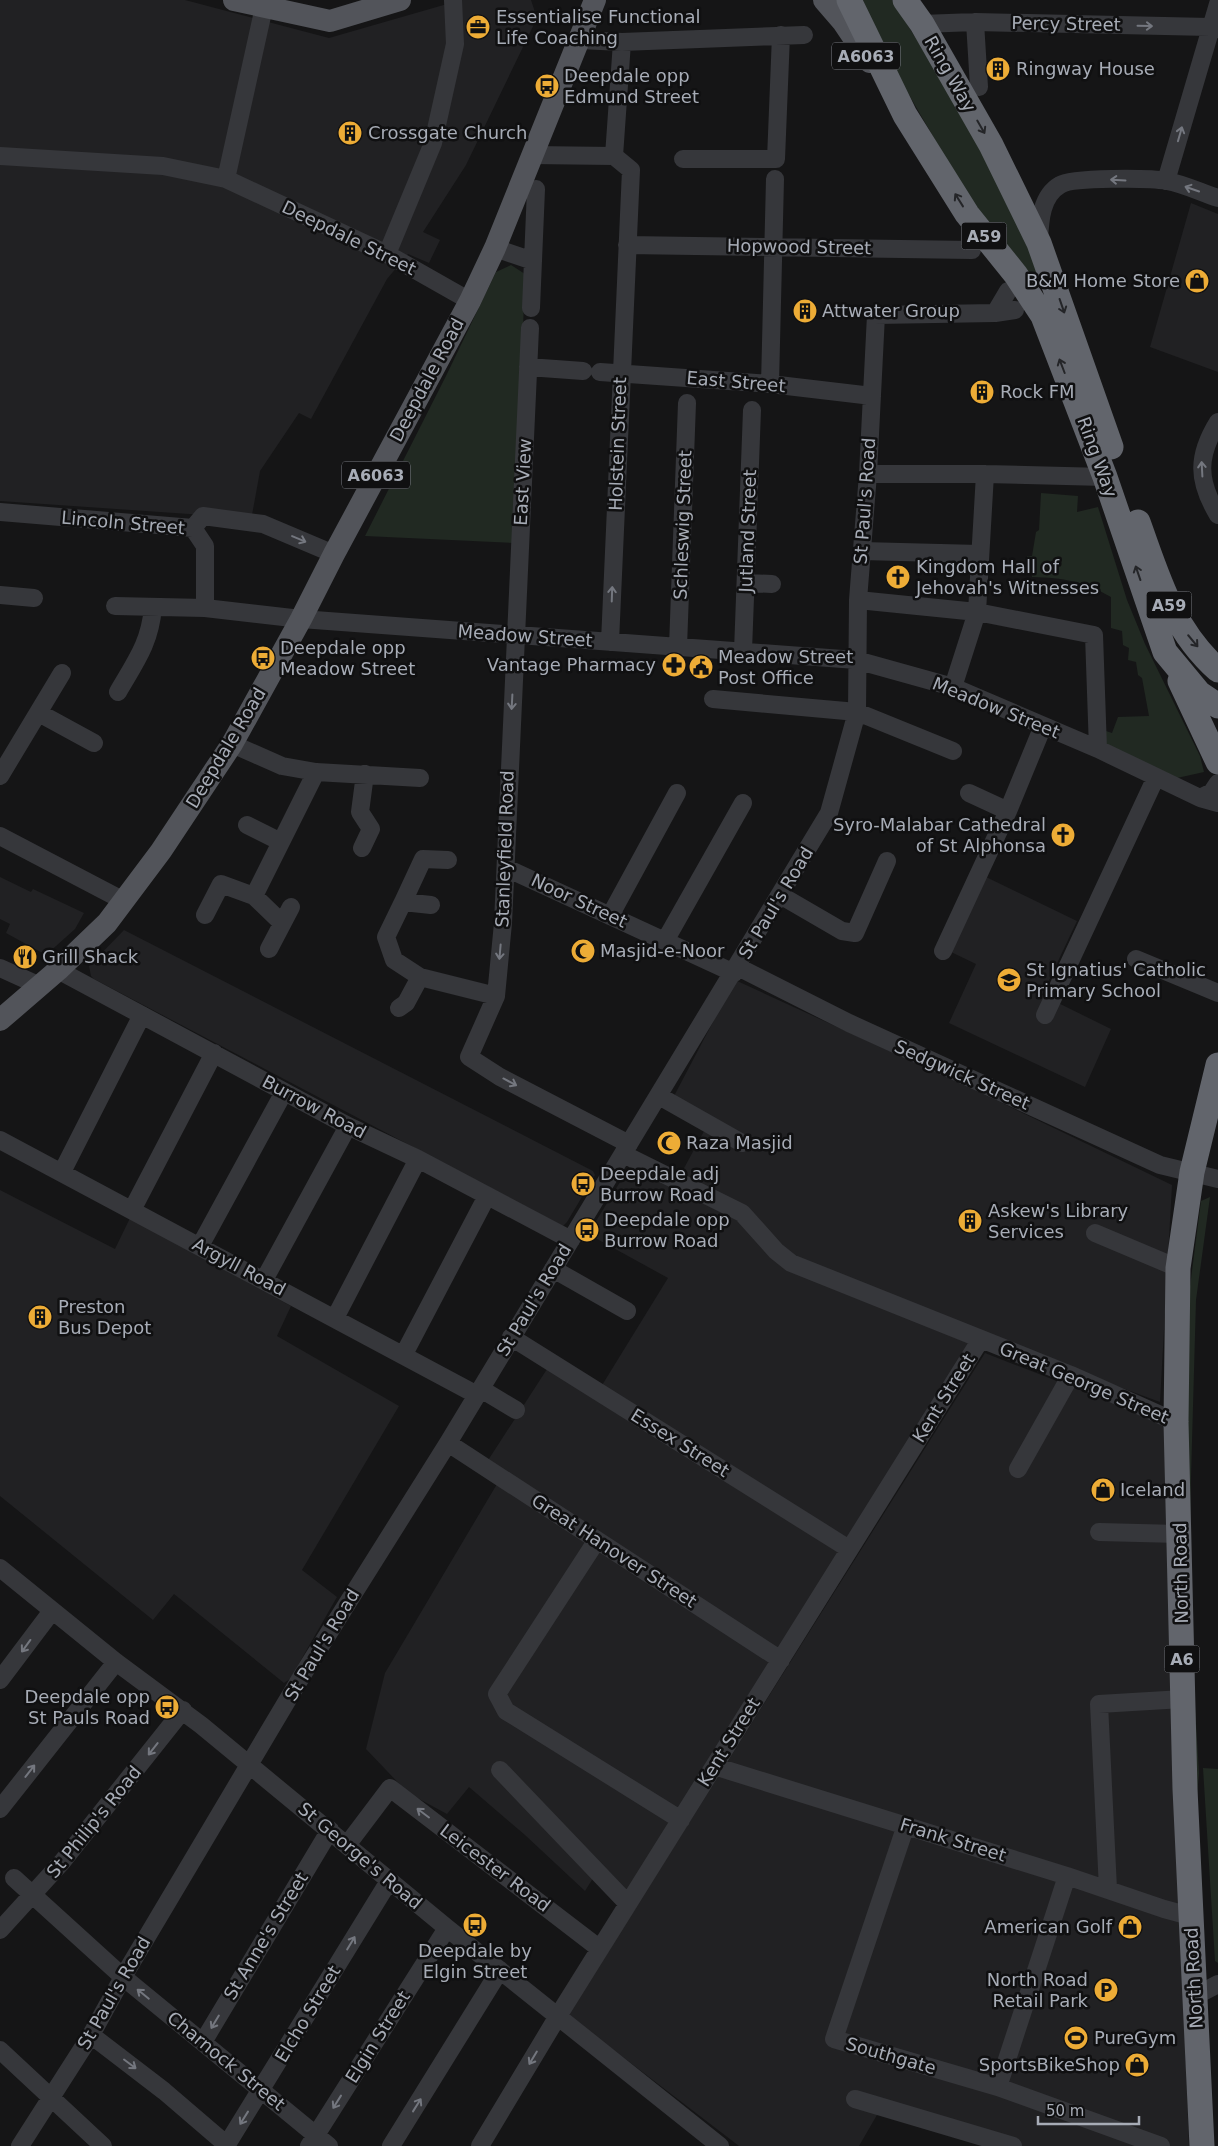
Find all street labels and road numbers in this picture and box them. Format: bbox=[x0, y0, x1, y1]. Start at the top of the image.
street label: Percy Street bbox=[1011, 12, 1121, 35]
street label: Ring Way bbox=[920, 32, 981, 116]
road number: A6063 bbox=[832, 42, 900, 70]
street label: Deepdale Street bbox=[279, 196, 420, 279]
road number: A59 bbox=[962, 222, 1006, 250]
street label: Hopwood Street bbox=[727, 235, 871, 258]
street label: Deepdale Road bbox=[385, 314, 468, 445]
street label: East Street bbox=[686, 367, 786, 396]
street label: Holstein Street bbox=[605, 377, 630, 511]
street label: Ring Way bbox=[1073, 414, 1122, 500]
street label: St Paul's Road bbox=[850, 437, 879, 565]
street label: East View bbox=[510, 438, 535, 526]
street label: Schleswig Street bbox=[669, 450, 696, 600]
road number: A6063 bbox=[342, 462, 410, 488]
street label: Jutland Street bbox=[735, 469, 760, 594]
street label: Lincoln Street bbox=[60, 507, 186, 538]
road number: A59 bbox=[1146, 592, 1192, 618]
street label: Meadow Street bbox=[457, 620, 593, 651]
street label: Meadow Street bbox=[930, 672, 1063, 743]
street label: Deepdale Road bbox=[181, 684, 270, 812]
street label: Stanleyfield Road bbox=[491, 770, 518, 928]
street label: St Paul's Road bbox=[734, 843, 817, 963]
street label: Noor Street bbox=[528, 869, 630, 932]
street label: Sedgwick Street bbox=[891, 1035, 1033, 1114]
street label: Burrow Road bbox=[259, 1070, 370, 1143]
street label: Argyll Road bbox=[189, 1233, 289, 1300]
street label: St Paul's Road bbox=[492, 1240, 575, 1360]
street label: Great George Street bbox=[996, 1337, 1172, 1428]
street label: Kent Street bbox=[908, 1349, 979, 1446]
street label: Essex Street bbox=[627, 1404, 733, 1481]
street label: Great Hanover Street bbox=[528, 1489, 701, 1612]
street label: North Road bbox=[1169, 1522, 1192, 1624]
street label: St Paul's Road bbox=[280, 1585, 363, 1705]
road number: A6 bbox=[1164, 1646, 1200, 1672]
street label: Kent Street bbox=[693, 1693, 764, 1790]
street label: St Philip's Road bbox=[42, 1761, 145, 1882]
street label: St George's Road bbox=[294, 1798, 426, 1913]
street label: Frank Street bbox=[898, 1813, 1009, 1866]
street label: Leicester Road bbox=[436, 1819, 555, 1916]
street label: St Anne's Street bbox=[219, 1868, 312, 2003]
street label: North Road bbox=[1180, 1927, 1207, 2029]
street label: St Paul's Road bbox=[73, 1933, 154, 2053]
street label: Elcho Street bbox=[270, 1962, 345, 2066]
street label: Elgin Street bbox=[341, 1987, 414, 2087]
street label: Charnock Street bbox=[163, 2007, 289, 2114]
street label: Southgate bbox=[844, 2033, 939, 2078]

